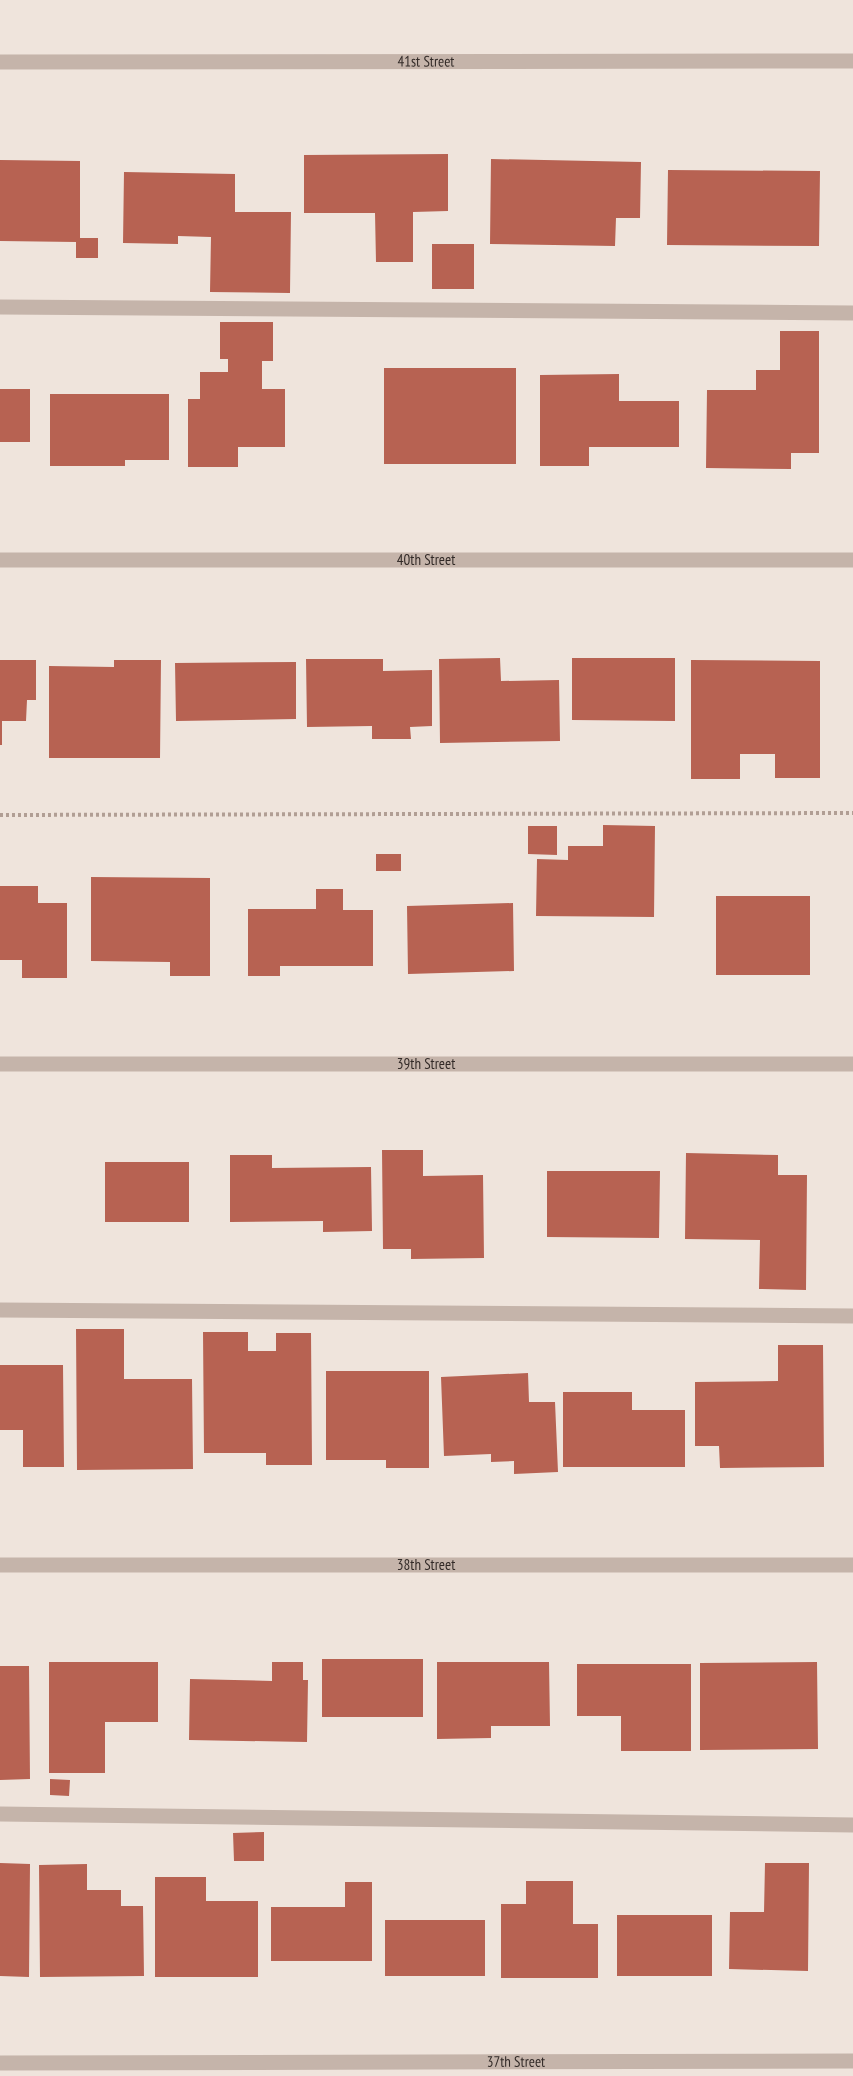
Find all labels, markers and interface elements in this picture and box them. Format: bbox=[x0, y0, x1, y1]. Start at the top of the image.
street label: 41st Street bbox=[397, 51, 455, 71]
street label: 40th Street bbox=[397, 550, 455, 569]
street label: 39th Street bbox=[397, 1054, 455, 1073]
street label: 38th Street bbox=[397, 1555, 455, 1574]
street label: 37th Street bbox=[487, 2052, 545, 2071]

